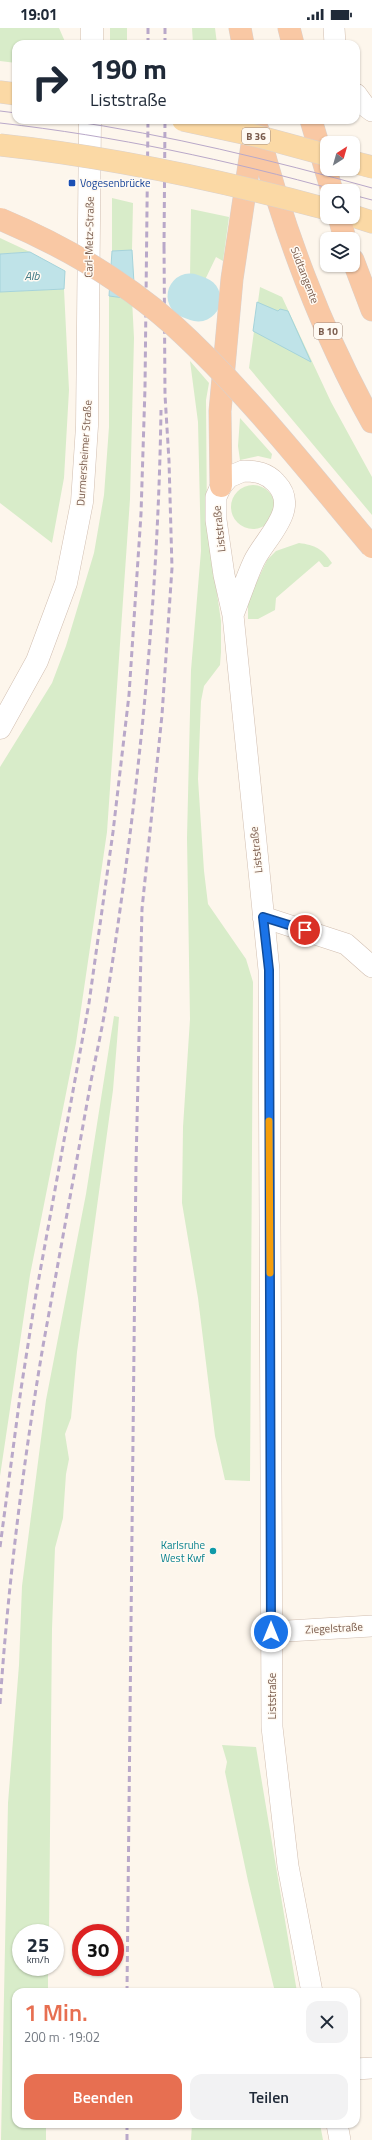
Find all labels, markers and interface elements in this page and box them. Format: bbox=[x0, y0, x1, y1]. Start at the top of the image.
text: 19:01 bbox=[20, 3, 57, 26]
text: 190 m bbox=[90, 47, 167, 90]
icon: right bbox=[24, 56, 76, 108]
text: Liststraße bbox=[90, 86, 167, 113]
road number: B 36 bbox=[242, 128, 270, 144]
north arrow bbox=[320, 136, 360, 176]
map controls bbox=[320, 136, 360, 272]
place label: Vogesenbrücke bbox=[80, 175, 151, 191]
marker: Vogesenbrücke bbox=[67, 178, 77, 188]
button: search bbox=[320, 184, 360, 224]
street label: Carl-Metz-Straße bbox=[80, 196, 98, 278]
button: layers bbox=[320, 232, 360, 272]
street label: Südtangente bbox=[287, 244, 323, 306]
water label: Alb bbox=[24, 266, 41, 285]
road number: B 10 bbox=[314, 323, 342, 339]
street label: Durmersheimer Straße bbox=[72, 399, 96, 507]
street label: Liststraße bbox=[209, 504, 229, 553]
street label: Liststraße bbox=[246, 825, 266, 874]
pin bbox=[288, 913, 322, 947]
icon: arrive bbox=[294, 919, 316, 941]
place label: Karlsruhe West Kwf bbox=[161, 1537, 205, 1566]
marker: Karlsruhe West Kwf bbox=[208, 1546, 218, 1556]
position arrow bbox=[250, 1611, 292, 1653]
street label: Ziegelstraße bbox=[305, 1618, 364, 1638]
street label: Liststraße bbox=[264, 1672, 280, 1719]
speed limit sign: 30 bbox=[72, 1924, 124, 1976]
text: 25 bbox=[27, 1929, 49, 1960]
text: km/h bbox=[27, 1952, 49, 1967]
text: 1 Min. bbox=[24, 1994, 88, 2030]
button: close bbox=[306, 2001, 348, 2043]
text: 200 m · 19:02 bbox=[24, 2027, 100, 2047]
button: Beenden bbox=[24, 2074, 182, 2120]
button: Teilen bbox=[190, 2074, 348, 2120]

